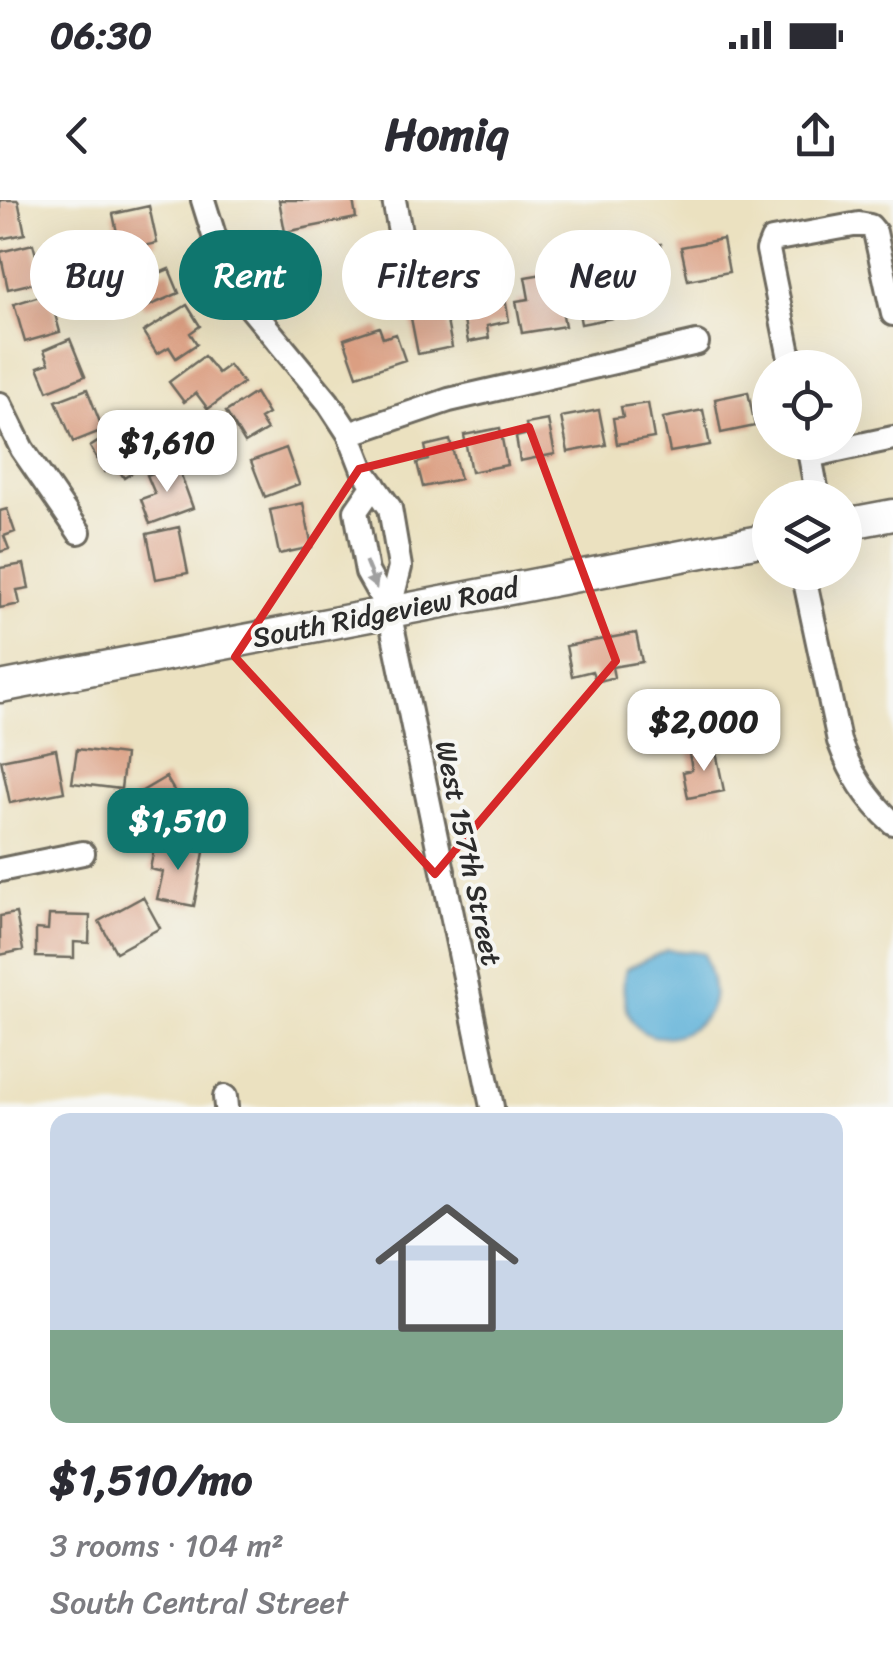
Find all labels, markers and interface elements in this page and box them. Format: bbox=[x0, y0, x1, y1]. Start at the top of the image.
text: 06:30 bbox=[50, 2, 152, 69]
text: Homiq bbox=[385, 95, 508, 175]
icon: back bbox=[50, 108, 105, 163]
icon: share bbox=[788, 108, 843, 163]
chip: Buy bbox=[30, 230, 159, 320]
chip: Rent bbox=[179, 230, 322, 320]
chip: Filters bbox=[342, 230, 515, 320]
chip: New bbox=[535, 230, 671, 320]
map controls bbox=[752, 350, 862, 590]
button: locate bbox=[752, 350, 862, 460]
pin: $1,610 bbox=[86, 410, 248, 495]
text: $1,610 bbox=[119, 414, 215, 471]
button: layers bbox=[752, 480, 862, 590]
one-way arrow bbox=[364, 560, 380, 590]
street label: South Ridgeview Road bbox=[248, 562, 524, 662]
pin: $2,000 bbox=[623, 689, 785, 774]
text: $2,000 bbox=[649, 693, 759, 750]
street label: West 157th Street bbox=[421, 736, 516, 970]
pin: $1,510 bbox=[97, 788, 259, 873]
text: $1,510 bbox=[129, 792, 227, 849]
icon: home bbox=[357, 1178, 537, 1358]
text: $1,510/mo bbox=[50, 1443, 252, 1517]
text: 3 rooms · 104 m² bbox=[50, 1517, 284, 1574]
text: South Central Street bbox=[50, 1574, 348, 1631]

